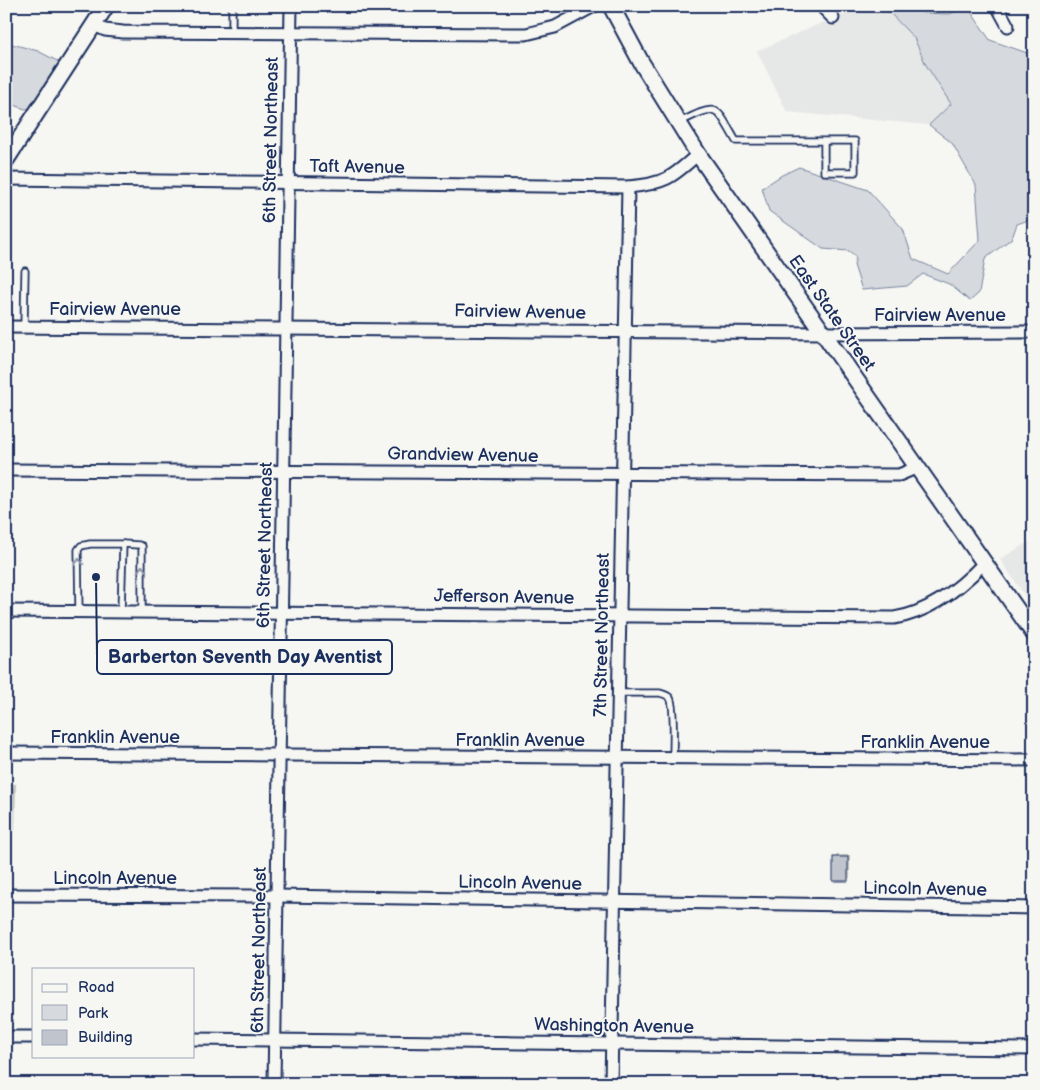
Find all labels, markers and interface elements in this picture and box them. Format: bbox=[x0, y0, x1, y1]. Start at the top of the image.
street label: 6th Street Northeast bbox=[259, 56, 283, 223]
street label: Taft Avenue bbox=[309, 156, 405, 178]
street label: East State Street bbox=[784, 251, 880, 375]
street label: Fairview Avenue bbox=[49, 299, 181, 320]
street label: Fairview Avenue bbox=[454, 300, 586, 324]
street label: Fairview Avenue bbox=[874, 305, 1006, 326]
street label: Grandview Avenue bbox=[387, 443, 539, 467]
street label: 6th Street Northeast bbox=[253, 461, 277, 628]
street label: 7th Street Northeast bbox=[590, 552, 614, 717]
one-way arrow bbox=[73, 558, 84, 566]
one-way arrow bbox=[137, 564, 147, 572]
street label: Jefferson Avenue bbox=[434, 585, 575, 609]
callout: Barberton Seventh Day Aventist bbox=[97, 640, 392, 674]
text: Barberton Seventh Day Aventist bbox=[108, 646, 383, 669]
street label: Franklin Avenue bbox=[50, 727, 180, 748]
street label: Franklin Avenue bbox=[455, 730, 585, 751]
street label: Franklin Avenue bbox=[860, 732, 990, 753]
street label: 6th Street Northeast bbox=[247, 866, 271, 1033]
street label: Lincoln Avenue bbox=[53, 868, 177, 889]
street label: Lincoln Avenue bbox=[458, 871, 582, 895]
street label: Lincoln Avenue bbox=[863, 877, 987, 901]
legend bbox=[32, 968, 195, 1058]
text: Road bbox=[78, 978, 114, 997]
text: Park bbox=[78, 1004, 109, 1023]
street label: Washington Avenue bbox=[534, 1014, 694, 1038]
text: Building bbox=[78, 1028, 133, 1047]

